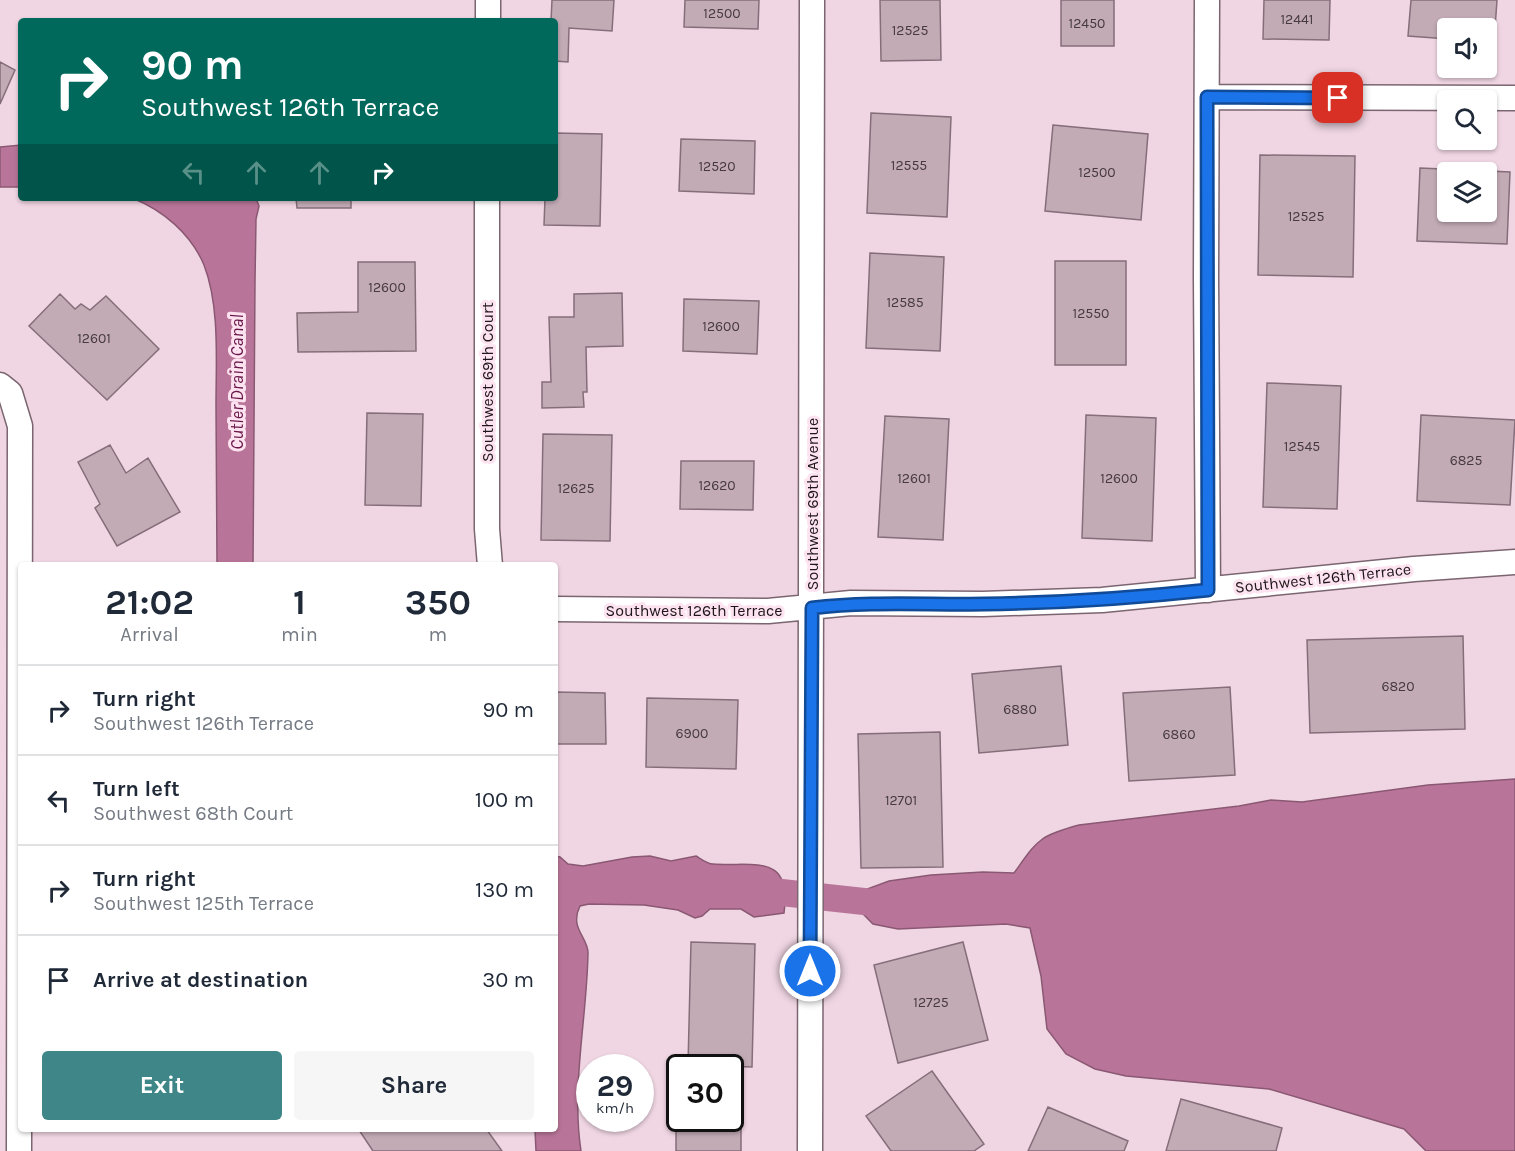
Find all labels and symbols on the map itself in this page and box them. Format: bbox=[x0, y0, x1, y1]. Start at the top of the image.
house number: 12500 bbox=[703, 5, 741, 22]
house number: 12441 bbox=[1280, 11, 1314, 28]
house number: 12450 bbox=[1069, 15, 1105, 32]
house number: 12525 bbox=[892, 22, 928, 39]
pin bbox=[1312, 72, 1363, 123]
house number: 12555 bbox=[891, 157, 927, 174]
house number: 12520 bbox=[698, 158, 736, 175]
house number: 12500 bbox=[1078, 164, 1116, 181]
house number: 12525 bbox=[1288, 208, 1324, 225]
house number: 12600 bbox=[368, 279, 406, 296]
house number: 12585 bbox=[886, 294, 924, 311]
street label: Southwest 69th Court bbox=[478, 302, 497, 462]
house number: 12550 bbox=[1073, 305, 1109, 322]
water label: Cutler Drain Canal bbox=[226, 314, 248, 450]
house number: 12600 bbox=[702, 318, 740, 335]
house number: 12601 bbox=[77, 330, 111, 347]
street label: Southwest 69th Avenue bbox=[803, 418, 822, 590]
house number: 12545 bbox=[1284, 438, 1320, 455]
house number: 6825 bbox=[1450, 452, 1482, 469]
house number: 12601 bbox=[897, 470, 931, 487]
house number: 12600 bbox=[1100, 470, 1138, 487]
house number: 12620 bbox=[698, 477, 736, 494]
house number: 12625 bbox=[558, 480, 594, 497]
street label: Southwest 126th Terrace bbox=[1234, 559, 1412, 597]
street label: Southwest 126th Terrace bbox=[606, 601, 782, 620]
house number: 6820 bbox=[1381, 678, 1415, 695]
house number: 6880 bbox=[1003, 701, 1037, 718]
house number: 6900 bbox=[676, 725, 708, 742]
house number: 6860 bbox=[1163, 726, 1195, 743]
house number: 12701 bbox=[885, 792, 917, 809]
position arrow bbox=[778, 939, 842, 1003]
house number: 12725 bbox=[913, 994, 949, 1011]
speed limit sign: 30 bbox=[666, 1054, 744, 1132]

